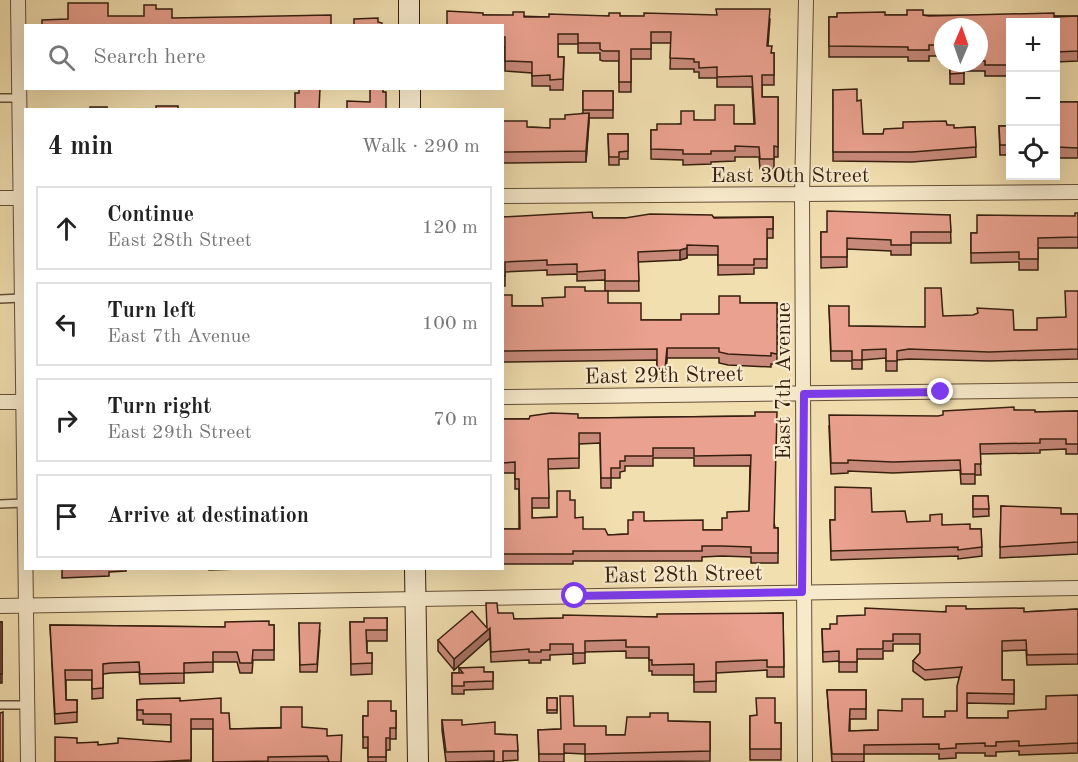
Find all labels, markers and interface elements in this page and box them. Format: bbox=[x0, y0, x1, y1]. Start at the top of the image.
north arrow bbox=[934, 18, 988, 72]
map controls bbox=[1006, 18, 1060, 180]
button: + bbox=[1006, 18, 1060, 72]
search box bbox=[24, 24, 504, 90]
icon: search bbox=[45, 41, 78, 74]
text: Search here bbox=[93, 46, 206, 68]
button: − bbox=[1006, 72, 1060, 126]
button: locate bbox=[1006, 126, 1060, 180]
text: 4 min bbox=[48, 134, 113, 160]
text: Walk · 290 m bbox=[361, 137, 480, 157]
street label: East 30th Street bbox=[710, 165, 870, 187]
text: Continue bbox=[107, 204, 194, 226]
icon: ahead bbox=[50, 212, 83, 245]
text: 120 m bbox=[422, 218, 478, 238]
text: East 28th Street bbox=[107, 231, 252, 251]
text: Turn left bbox=[107, 300, 196, 322]
street label: East 7th Avenue bbox=[773, 302, 795, 460]
icon: left bbox=[50, 308, 83, 341]
text: 100 m bbox=[422, 314, 478, 334]
text: East 7th Avenue bbox=[107, 327, 251, 347]
street label: East 29th Street bbox=[584, 364, 744, 388]
route end bbox=[927, 378, 953, 404]
text: Turn right bbox=[107, 396, 211, 418]
icon: right bbox=[50, 404, 83, 437]
text: 70 m bbox=[433, 410, 478, 430]
text: East 29th Street bbox=[107, 423, 252, 443]
icon: arrive bbox=[50, 500, 83, 533]
text: Arrive at destination bbox=[107, 505, 309, 527]
street label: East 28th Street bbox=[603, 563, 763, 587]
route start bbox=[561, 582, 587, 608]

